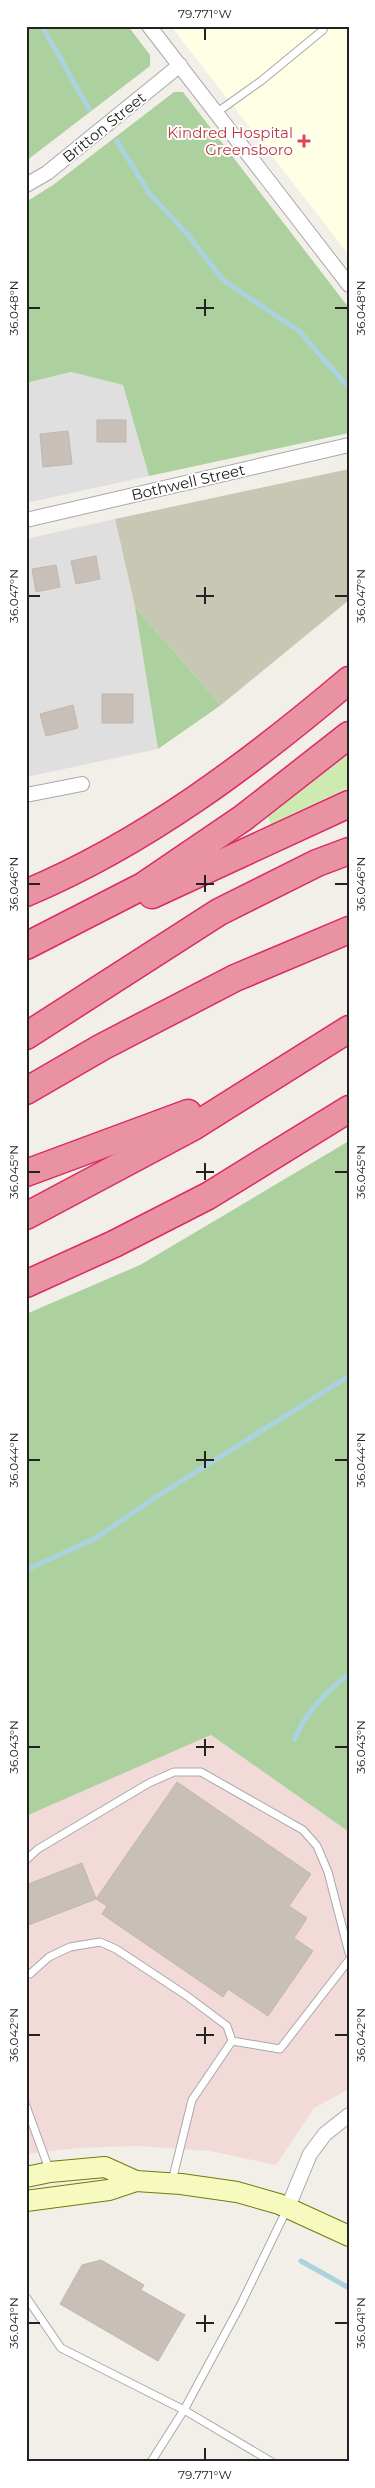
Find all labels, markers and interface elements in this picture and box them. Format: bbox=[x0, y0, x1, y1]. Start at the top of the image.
text: 79.771°W bbox=[178, 6, 232, 21]
street label: Britton Street bbox=[59, 88, 149, 166]
place label: Kindred Hospital Greensboro bbox=[167, 123, 293, 159]
marker: Kindred Hospital Greensboro bbox=[297, 134, 311, 148]
text: 36.048°N bbox=[6, 280, 21, 336]
text: 36.048°N bbox=[353, 280, 368, 336]
street label: Bothwell Street bbox=[129, 460, 247, 504]
text: 36.047°N bbox=[6, 569, 21, 623]
text: 36.047°N bbox=[353, 569, 368, 623]
text: 36.046°N bbox=[6, 857, 21, 911]
text: 36.046°N bbox=[353, 857, 368, 911]
text: 36.045°N bbox=[6, 1145, 21, 1199]
text: 36.045°N bbox=[353, 1145, 368, 1199]
text: 36.044°N bbox=[6, 1433, 21, 1487]
text: 36.044°N bbox=[353, 1433, 368, 1487]
text: 36.043°N bbox=[6, 1720, 21, 1774]
text: 36.043°N bbox=[353, 1720, 368, 1774]
text: 36.042°N bbox=[6, 2008, 21, 2062]
text: 36.042°N bbox=[353, 2008, 368, 2062]
text: 36.041°N bbox=[6, 2297, 21, 2349]
text: 36.041°N bbox=[353, 2297, 368, 2349]
text: 79.771°W bbox=[178, 2467, 232, 2482]

